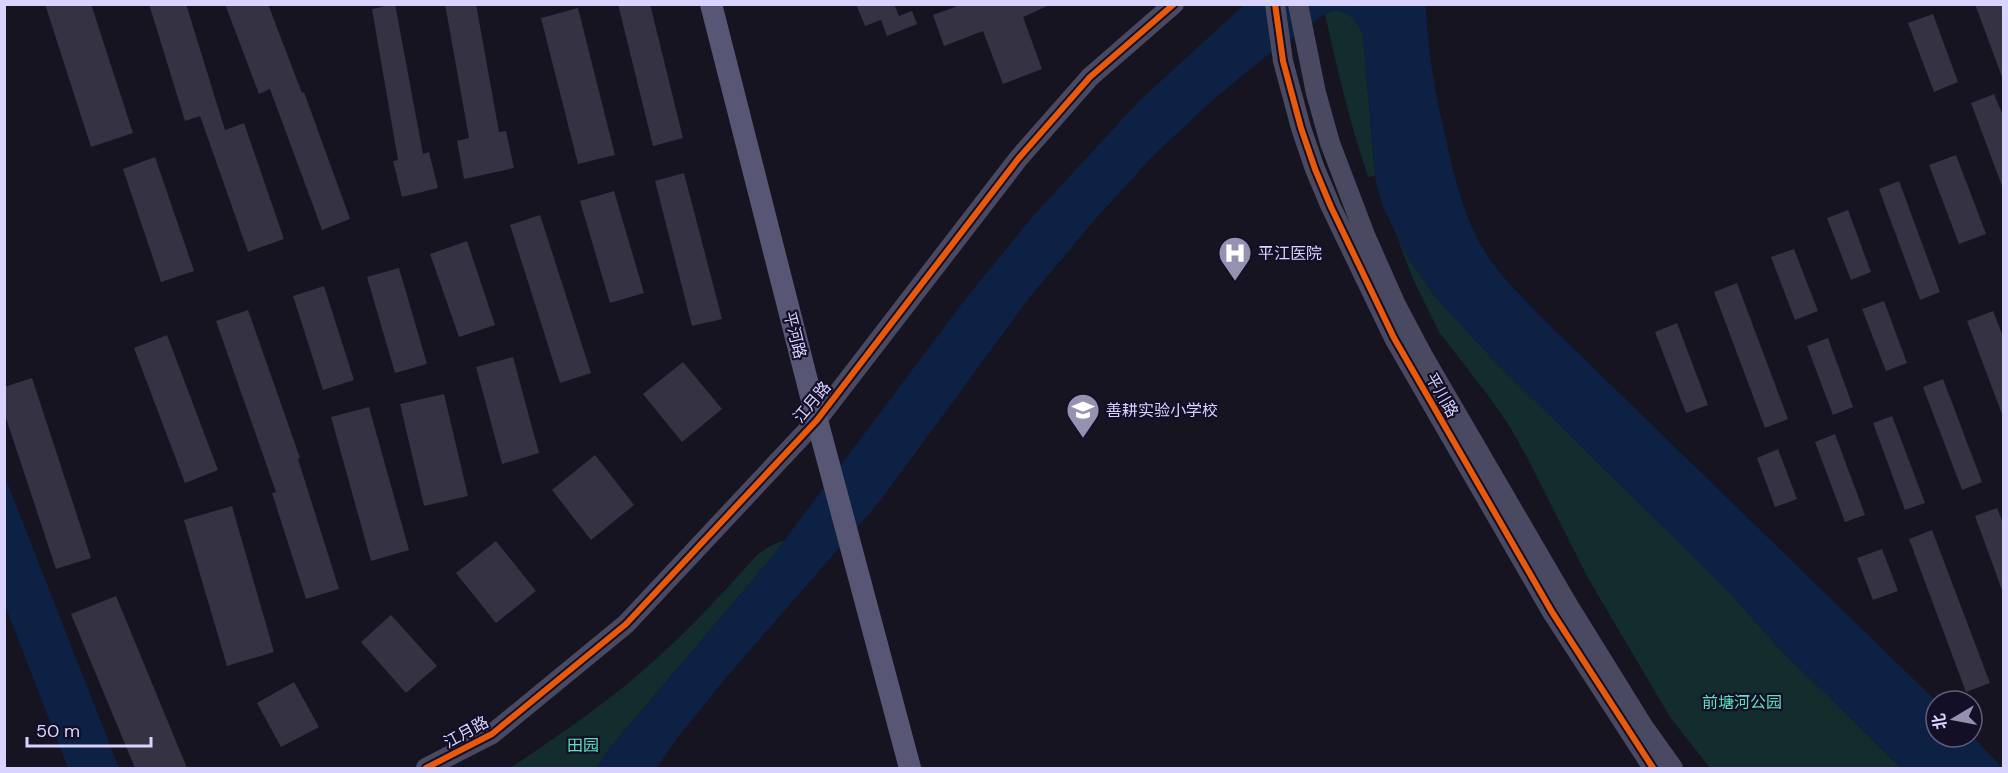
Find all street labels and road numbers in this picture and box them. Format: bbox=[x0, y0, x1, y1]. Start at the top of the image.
street label: 平河路 bbox=[779, 309, 811, 361]
street label: 平川路 bbox=[1421, 369, 1463, 421]
street label: 江月路 bbox=[789, 377, 835, 427]
street label: 江月路 bbox=[440, 711, 492, 753]

